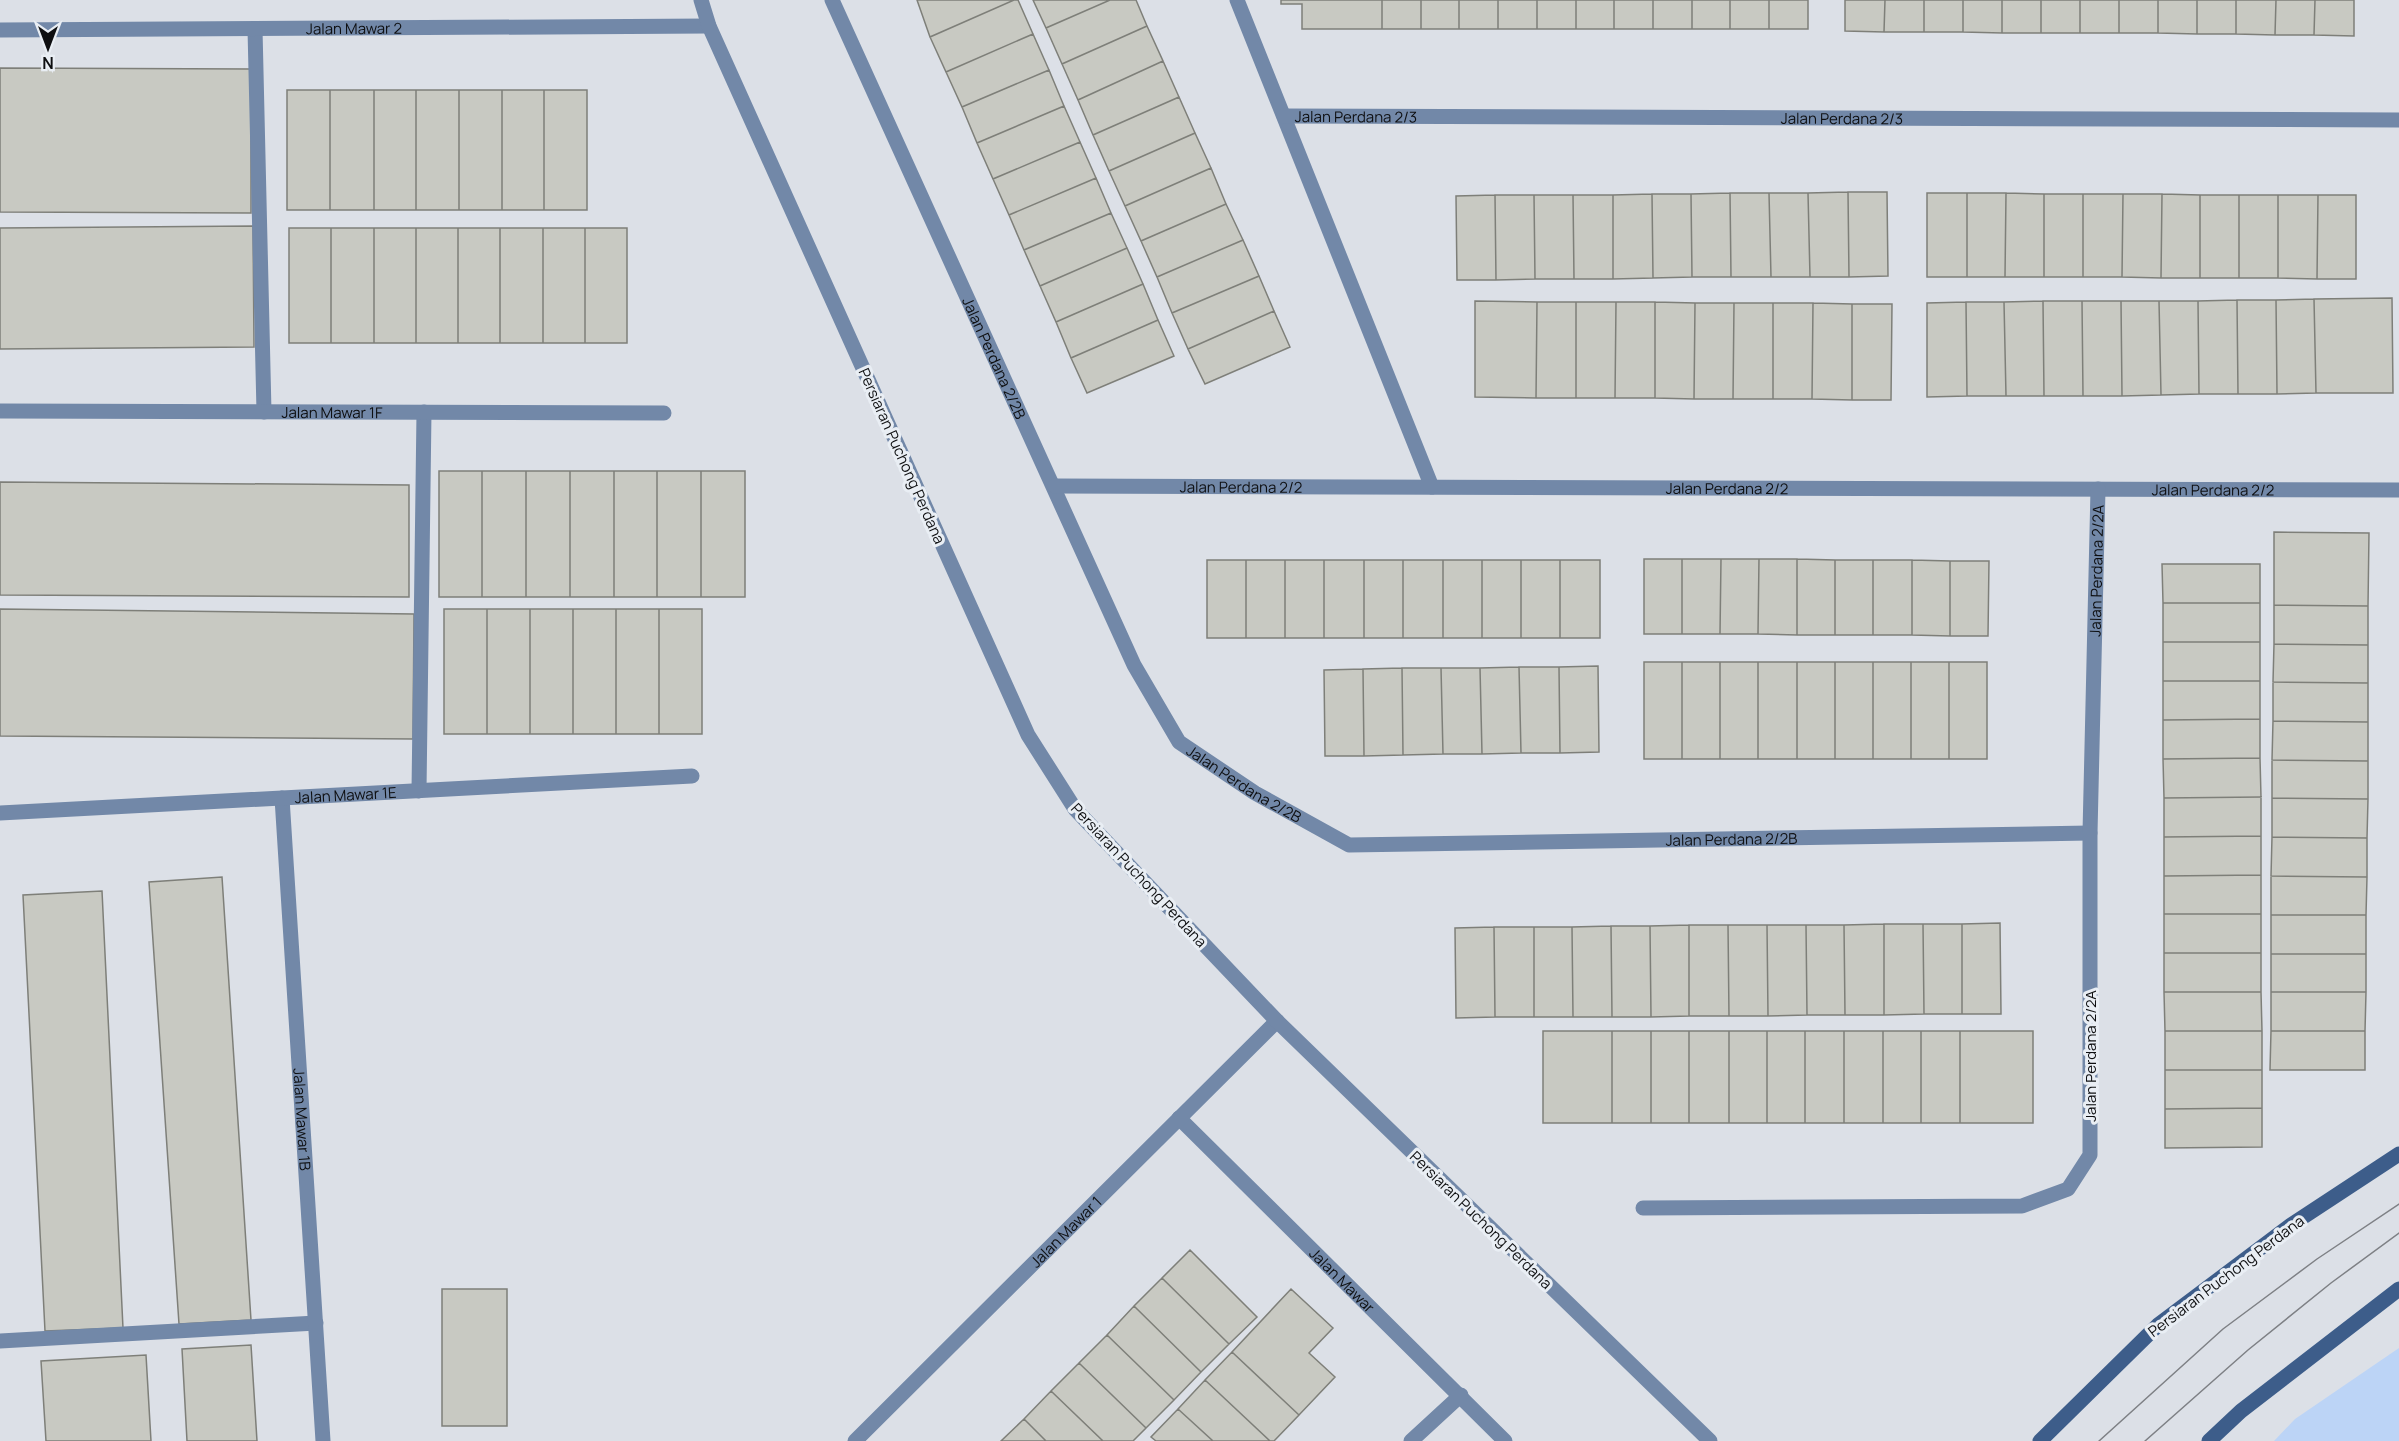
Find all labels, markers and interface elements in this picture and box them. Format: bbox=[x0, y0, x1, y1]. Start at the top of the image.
street label: Jalan Mawar 2 bbox=[306, 17, 402, 39]
north arrow bbox=[18, 18, 78, 78]
text: N bbox=[42, 52, 54, 74]
street label: Jalan Perdana 2/3 bbox=[1295, 106, 1417, 127]
street label: Jalan Perdana 2/3 bbox=[1781, 107, 1903, 129]
street label: Jalan Perdana 2/2B bbox=[958, 293, 1031, 422]
street label: Persiaran Puchong Perdana bbox=[854, 365, 950, 547]
street label: Jalan Mawar 1F bbox=[281, 401, 383, 423]
street label: Jalan Perdana 2/2 bbox=[1180, 476, 1302, 497]
street label: Jalan Perdana 2/2 bbox=[1666, 477, 1788, 499]
street label: Jalan Perdana 2/2 bbox=[2152, 479, 2274, 500]
street label: Jalan Perdana 2/2A bbox=[2084, 504, 2108, 637]
street label: Jalan Perdana 2/2B bbox=[1183, 740, 1305, 827]
street label: Jalan Mawar 1E bbox=[294, 781, 397, 808]
street label: Persiaran Puchong Perdana bbox=[1066, 798, 1212, 952]
street label: Jalan Perdana 2/2B bbox=[1665, 827, 1798, 850]
street label: Jalan Perdana 2/2A bbox=[2080, 990, 2101, 1122]
street label: Jalan Mawar 1B bbox=[289, 1067, 316, 1171]
street label: Persiaran Puchong Perdana bbox=[1405, 1146, 1557, 1294]
street label: Jalan Mawar 1 bbox=[1025, 1191, 1106, 1272]
street label: Persiaran Puchong Perdana bbox=[2144, 1210, 2308, 1342]
street label: Jalan Mawar bbox=[1305, 1243, 1380, 1318]

